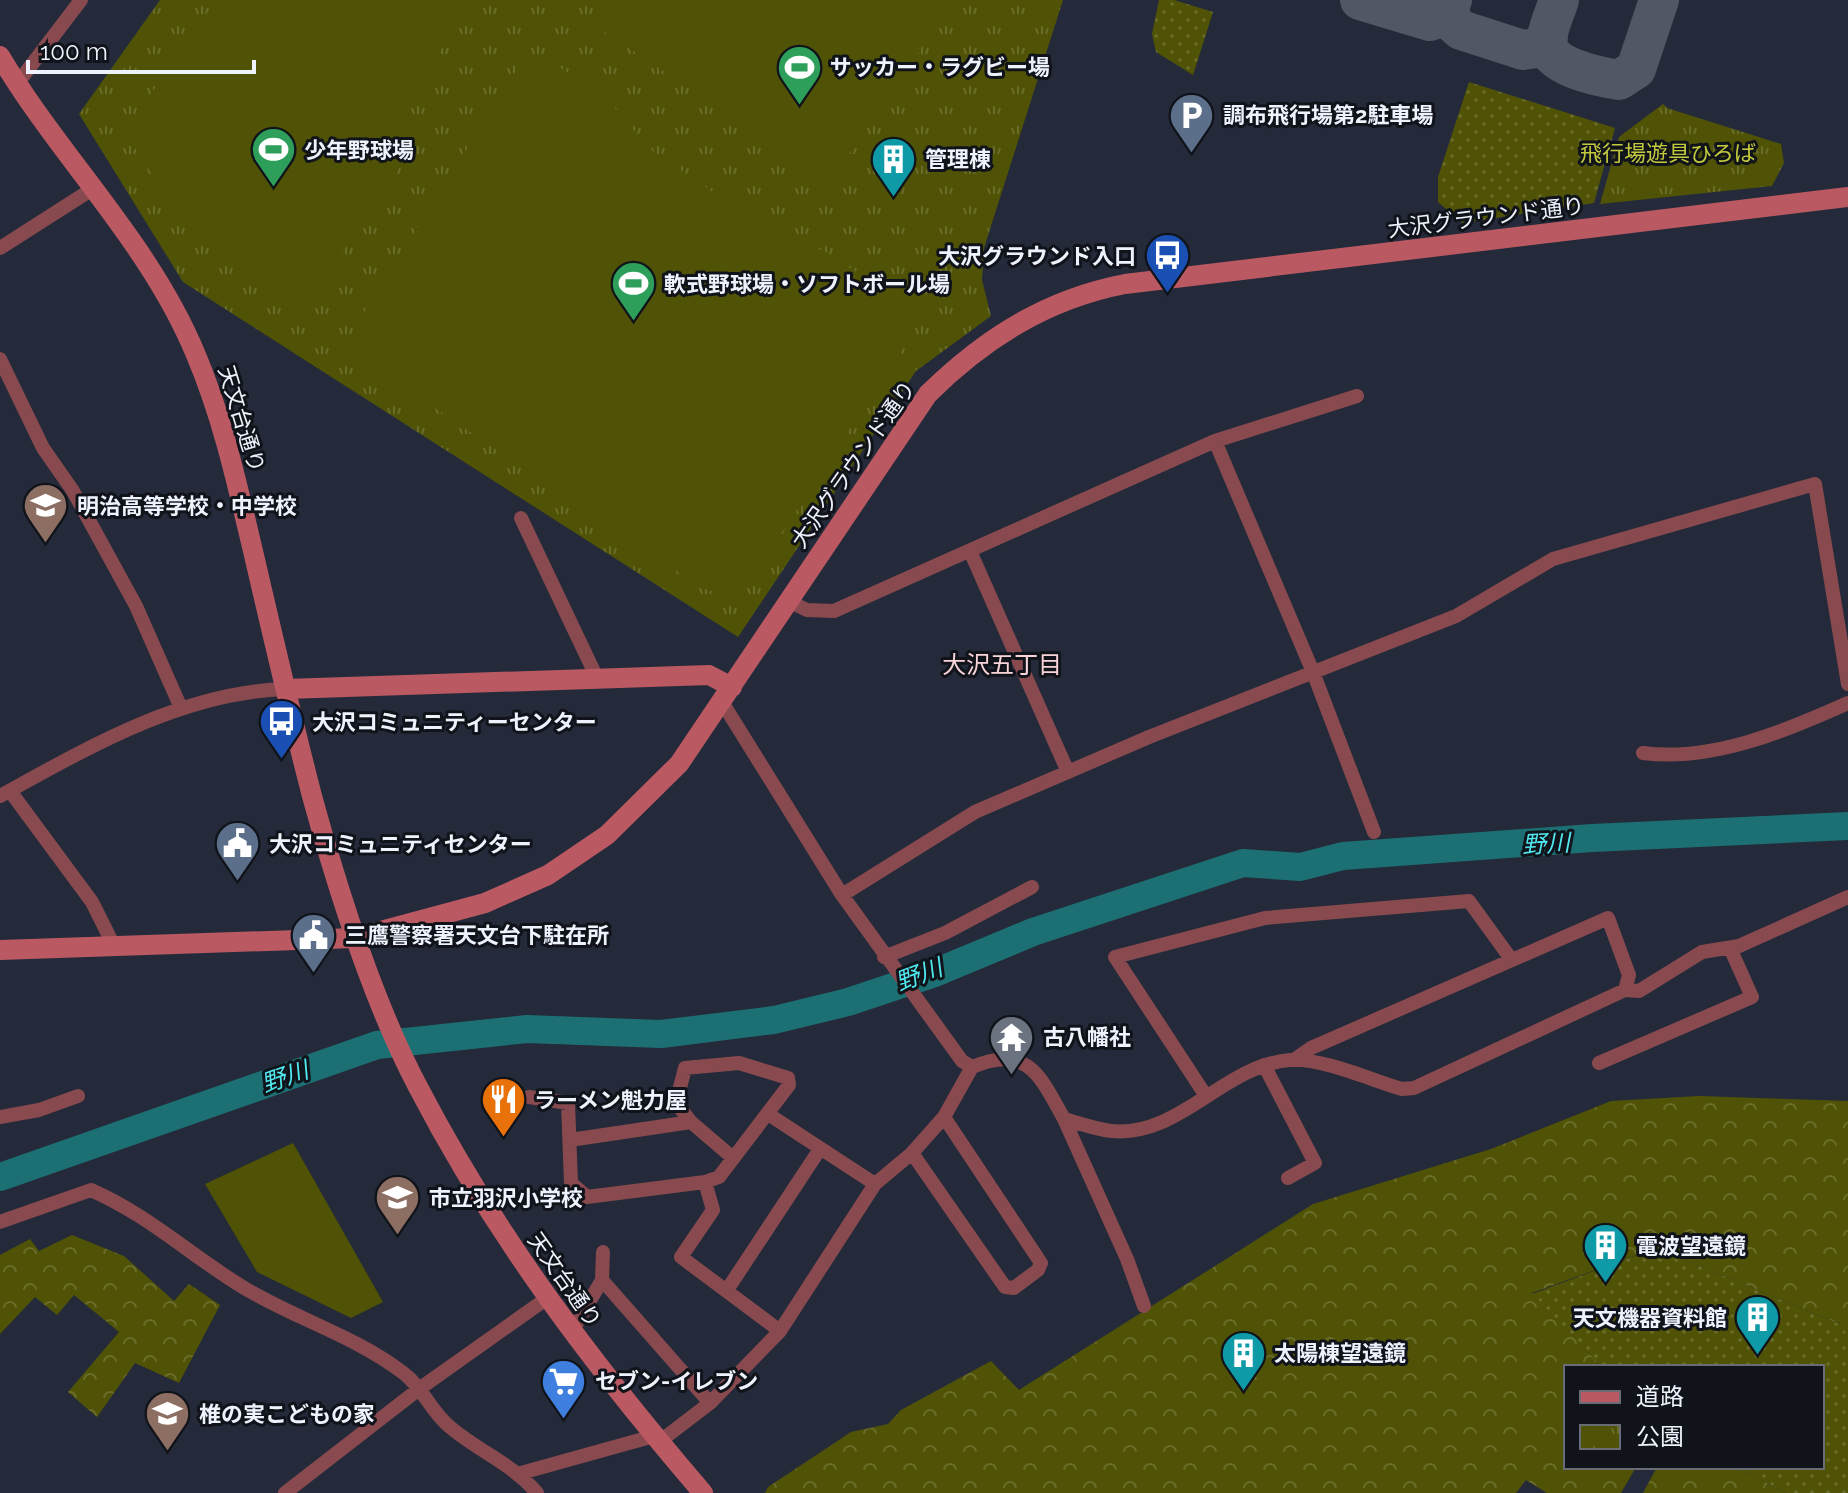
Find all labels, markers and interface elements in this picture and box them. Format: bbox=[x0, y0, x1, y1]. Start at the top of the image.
scale bar bbox=[28, 24, 254, 74]
text: 100 m bbox=[40, 37, 108, 66]
sports icon: サッカー・ラグビー場 bbox=[775, 43, 823, 106]
place label: サッカー・ラグビー場 bbox=[830, 54, 1050, 80]
parking icon: 調布飛行場第2駐車場 bbox=[1168, 91, 1216, 154]
place label: 調布飛行場第2駐車場 bbox=[1223, 102, 1433, 128]
sports icon: 少年野球場 bbox=[249, 126, 297, 189]
building icon: 管理棟 bbox=[870, 135, 918, 198]
place label: 少年野球場 bbox=[304, 137, 414, 163]
park label: 飛行場遊具ひろば bbox=[1580, 140, 1756, 166]
place label: 管理棟 bbox=[925, 146, 991, 172]
street label: 大沢グラウンド通り bbox=[1386, 192, 1586, 242]
bus stop icon: 大沢グラウンド入口 bbox=[1143, 232, 1191, 295]
place label: 大沢グラウンド入口 bbox=[938, 243, 1136, 269]
sports icon: 軟式野球場・ソフトボール場 bbox=[609, 260, 657, 323]
place label: 軟式野球場・ソフトボール場 bbox=[664, 271, 950, 297]
street label: 天文台通り bbox=[213, 363, 271, 475]
street label: 大沢グラウンド通り bbox=[786, 375, 920, 553]
school or university icon: 明治高等学校・中学校 bbox=[22, 482, 70, 545]
place label: 明治高等学校・中学校 bbox=[77, 493, 297, 519]
district label: 大沢五丁目 bbox=[942, 650, 1062, 679]
bus stop icon: 大沢コミュニティーセンター bbox=[257, 698, 305, 761]
place label: 大沢コミュニティーセンター bbox=[312, 709, 597, 735]
public building icon: 大沢コミュニティセンター bbox=[214, 820, 262, 883]
water label: 野川 bbox=[1521, 828, 1574, 859]
place label: 大沢コミュニティセンター bbox=[269, 831, 532, 857]
public building icon: 三鷹警察署天文台下駐在所 bbox=[290, 911, 338, 974]
place label: 三鷹警察署天文台下駐在所 bbox=[345, 922, 609, 948]
water label: 野川 bbox=[891, 951, 949, 997]
temple icon: 古八幡社 bbox=[988, 1013, 1036, 1076]
place label: 古八幡社 bbox=[1043, 1024, 1131, 1050]
water label: 野川 bbox=[257, 1054, 315, 1098]
restaurant icon: ラーメン魁力屋 bbox=[479, 1076, 527, 1139]
place label: ラーメン魁力屋 bbox=[534, 1087, 687, 1113]
school or university icon: 市立羽沢小学校 bbox=[374, 1174, 422, 1237]
place label: 市立羽沢小学校 bbox=[429, 1185, 583, 1211]
building icon: 電波望遠鏡 bbox=[1581, 1222, 1629, 1285]
street label: 天文台通り bbox=[523, 1227, 607, 1333]
place label: 電波望遠鏡 bbox=[1636, 1233, 1746, 1259]
building icon: 天文機器資料館 bbox=[1734, 1294, 1782, 1357]
place label: 天文機器資料館 bbox=[1573, 1305, 1727, 1331]
building icon: 太陽棟望遠鏡 bbox=[1219, 1329, 1267, 1392]
place label: 太陽棟望遠鏡 bbox=[1274, 1340, 1406, 1366]
supermarket icon: セブン-イレブン bbox=[540, 1357, 588, 1420]
legend bbox=[1564, 1365, 1824, 1469]
place label: セブン-イレブン bbox=[595, 1368, 758, 1394]
text: 道路 bbox=[1636, 1382, 1684, 1411]
school or university icon: 椎の実こどもの家 bbox=[144, 1390, 192, 1453]
place label: 椎の実こどもの家 bbox=[199, 1401, 375, 1427]
text: 公園 bbox=[1636, 1422, 1684, 1451]

